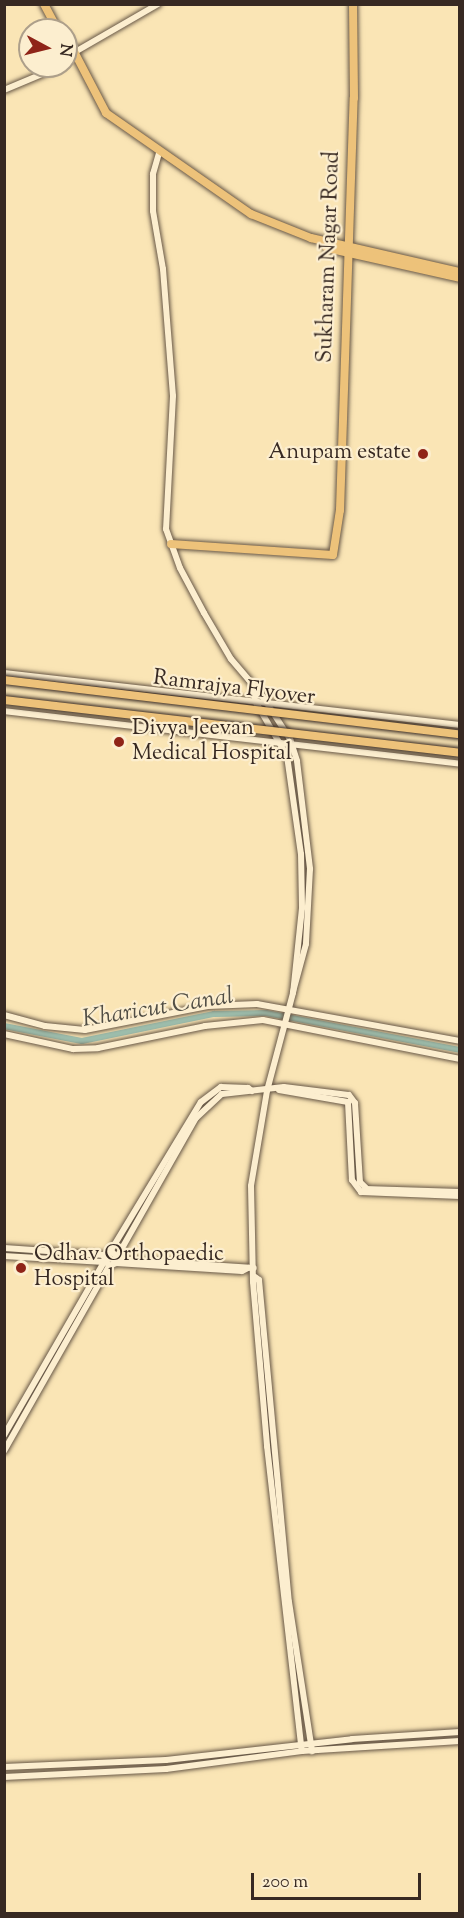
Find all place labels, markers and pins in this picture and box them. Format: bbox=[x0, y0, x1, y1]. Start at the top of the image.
place label: Anupam estate bbox=[268, 441, 411, 467]
marker: Anupam estate bbox=[416, 447, 430, 461]
place label: Divya Jeevan Medical Hospital bbox=[132, 716, 292, 768]
marker: Divya Jeevan Medical Hospital bbox=[110, 733, 128, 751]
place label: Odhav Orthopaedic Hospital bbox=[34, 1242, 224, 1294]
marker: Odhav Orthopaedic Hospital bbox=[12, 1259, 30, 1277]

